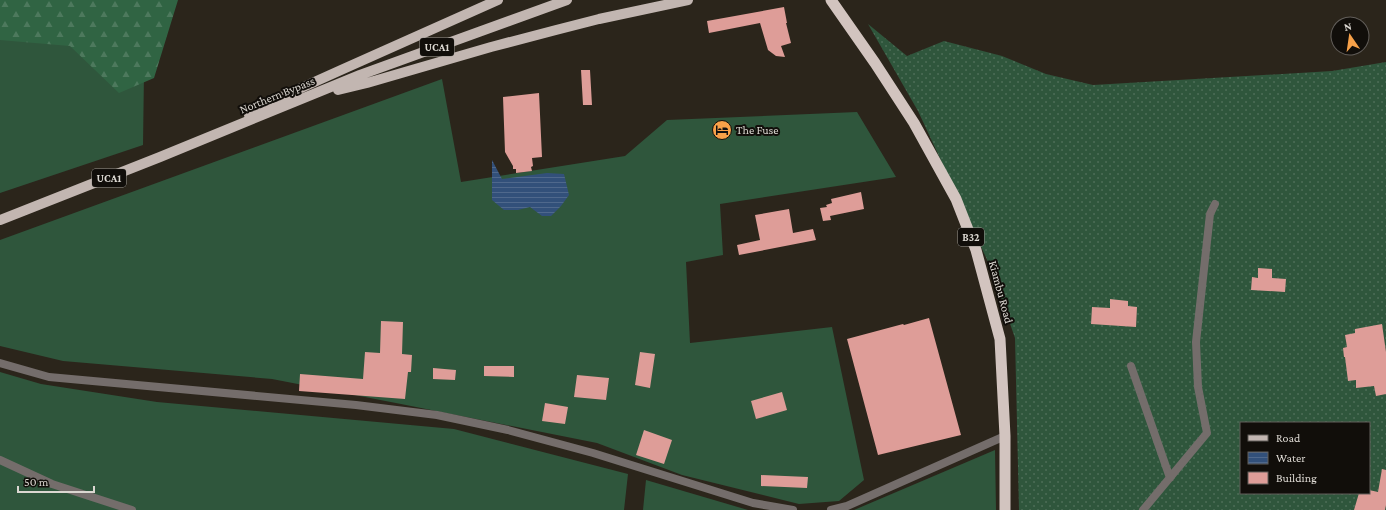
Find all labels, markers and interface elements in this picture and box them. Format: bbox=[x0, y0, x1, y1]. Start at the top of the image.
north arrow bbox=[1330, 16, 1370, 56]
text: N bbox=[1343, 19, 1353, 33]
road number: UCA1 bbox=[420, 38, 454, 56]
street label: Northern Bypass bbox=[237, 73, 317, 116]
hotel icon: The Fuse bbox=[711, 119, 733, 141]
place label: The Fuse bbox=[736, 123, 779, 137]
road number: UCA1 bbox=[92, 169, 126, 187]
road number: B32 bbox=[958, 228, 984, 246]
street label: Kiambu Road bbox=[986, 259, 1016, 326]
legend bbox=[1240, 422, 1370, 494]
text: Road bbox=[1276, 431, 1301, 445]
text: Water bbox=[1276, 451, 1306, 465]
scale bar bbox=[18, 468, 94, 494]
text: Building bbox=[1276, 471, 1317, 485]
text: 50 m bbox=[24, 475, 49, 489]

